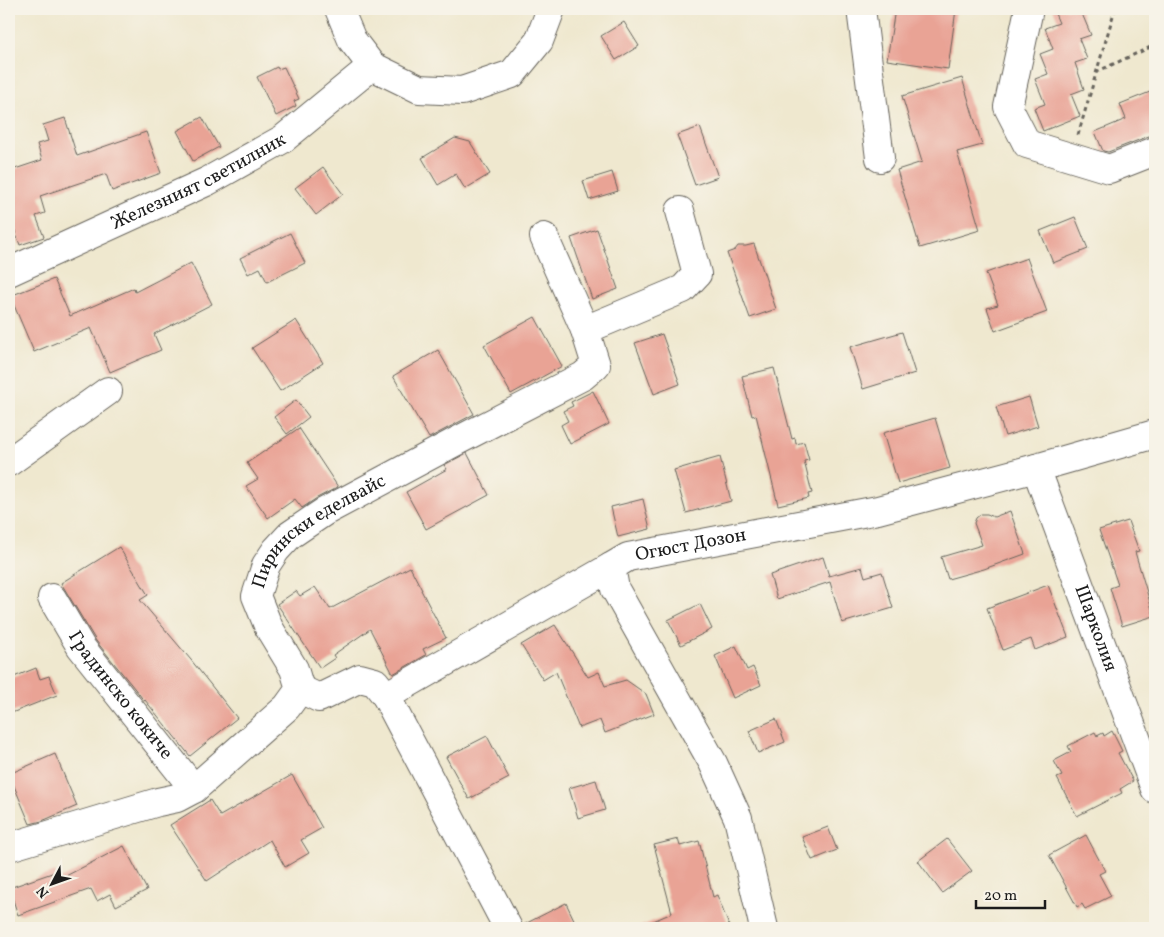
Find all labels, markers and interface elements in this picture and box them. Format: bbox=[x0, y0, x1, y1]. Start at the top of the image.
street label: Железният светилник bbox=[107, 127, 291, 237]
street label: Пирински еделвайс bbox=[246, 468, 391, 592]
street label: Огюст Дозон bbox=[633, 522, 748, 568]
street label: Шарколия bbox=[1067, 581, 1123, 676]
street label: Градинско кокиче bbox=[61, 626, 179, 765]
north arrow bbox=[28, 860, 78, 910]
scale bar bbox=[976, 877, 1045, 909]
text: N bbox=[33, 881, 54, 902]
text: 20 m bbox=[984, 886, 1017, 907]

